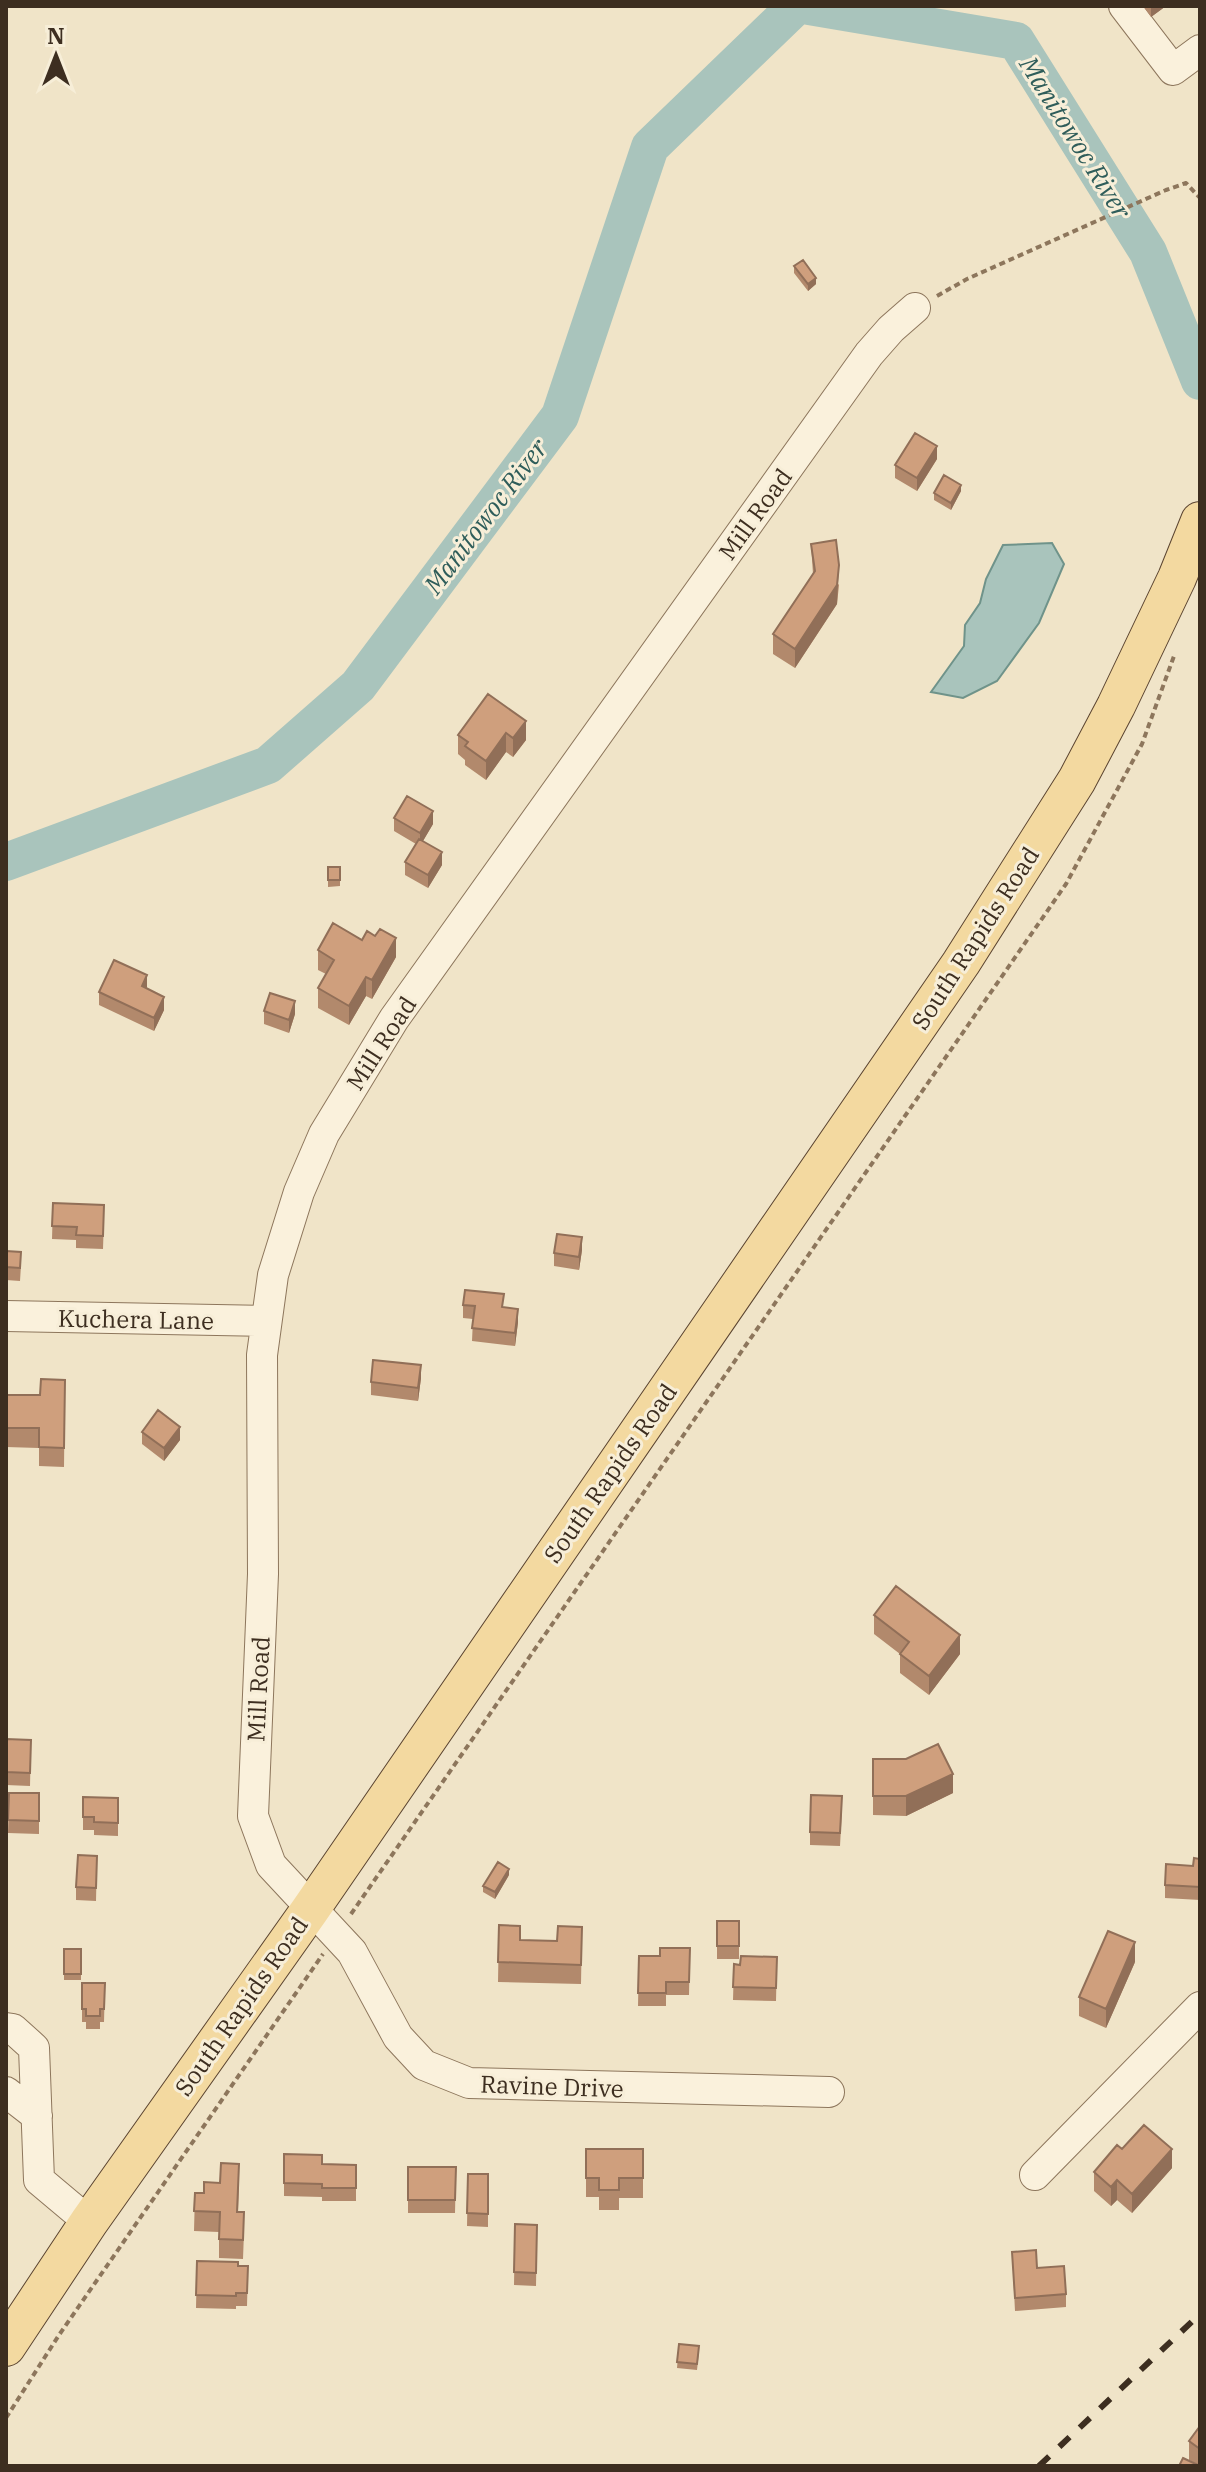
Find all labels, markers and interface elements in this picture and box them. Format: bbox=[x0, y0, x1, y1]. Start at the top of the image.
north arrow bbox=[16, 16, 96, 96]
text: N bbox=[47, 21, 65, 50]
water label: Manitowoc River bbox=[1012, 49, 1140, 225]
water label: Manitowoc River bbox=[415, 431, 555, 601]
street label: Mill Road bbox=[711, 462, 799, 566]
street label: South Rapids Road bbox=[904, 840, 1046, 1036]
street label: Mill Road bbox=[339, 990, 423, 1096]
street label: Kuchera Lane bbox=[58, 1302, 214, 1336]
street label: South Rapids Road bbox=[536, 1377, 684, 1569]
street label: Mill Road bbox=[239, 1635, 277, 1743]
street label: South Rapids Road bbox=[167, 1910, 315, 2102]
street label: Ravine Drive bbox=[480, 2068, 624, 2104]

